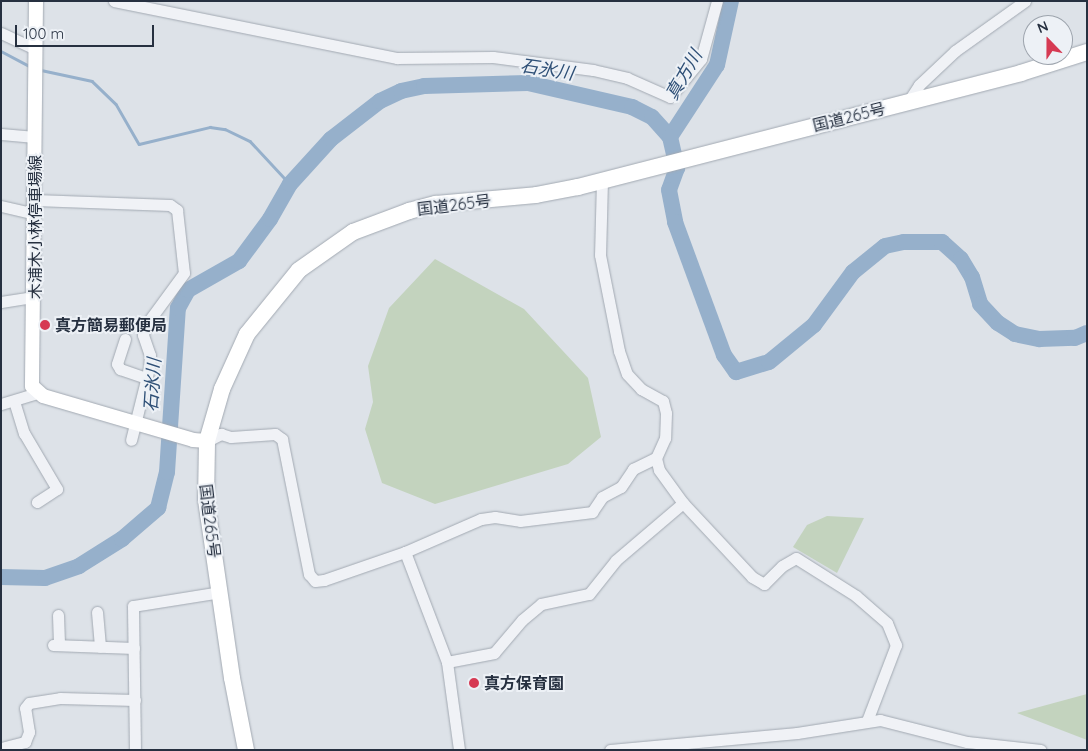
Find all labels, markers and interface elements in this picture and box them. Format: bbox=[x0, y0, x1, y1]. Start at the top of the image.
scale bar bbox=[18, 15, 156, 47]
north arrow bbox=[1023, 15, 1073, 65]
text: N bbox=[1035, 17, 1051, 37]
text: 100 m bbox=[23, 24, 64, 43]
water label: 真方川 bbox=[661, 46, 707, 104]
water label: 石氷川 bbox=[519, 55, 575, 85]
street label: 国道265号 bbox=[811, 99, 887, 135]
street label: 木浦木小林停車場線 bbox=[25, 155, 45, 299]
street label: 国道265号 bbox=[416, 191, 492, 219]
place label: 真方簡易郵便局 bbox=[55, 315, 167, 335]
marker: 真方簡易郵便局 bbox=[39, 319, 51, 331]
water label: 石氷川 bbox=[140, 357, 166, 413]
street label: 国道265号 bbox=[196, 483, 224, 559]
place label: 真方保育園 bbox=[484, 673, 564, 693]
marker: 真方保育園 bbox=[468, 677, 480, 689]

